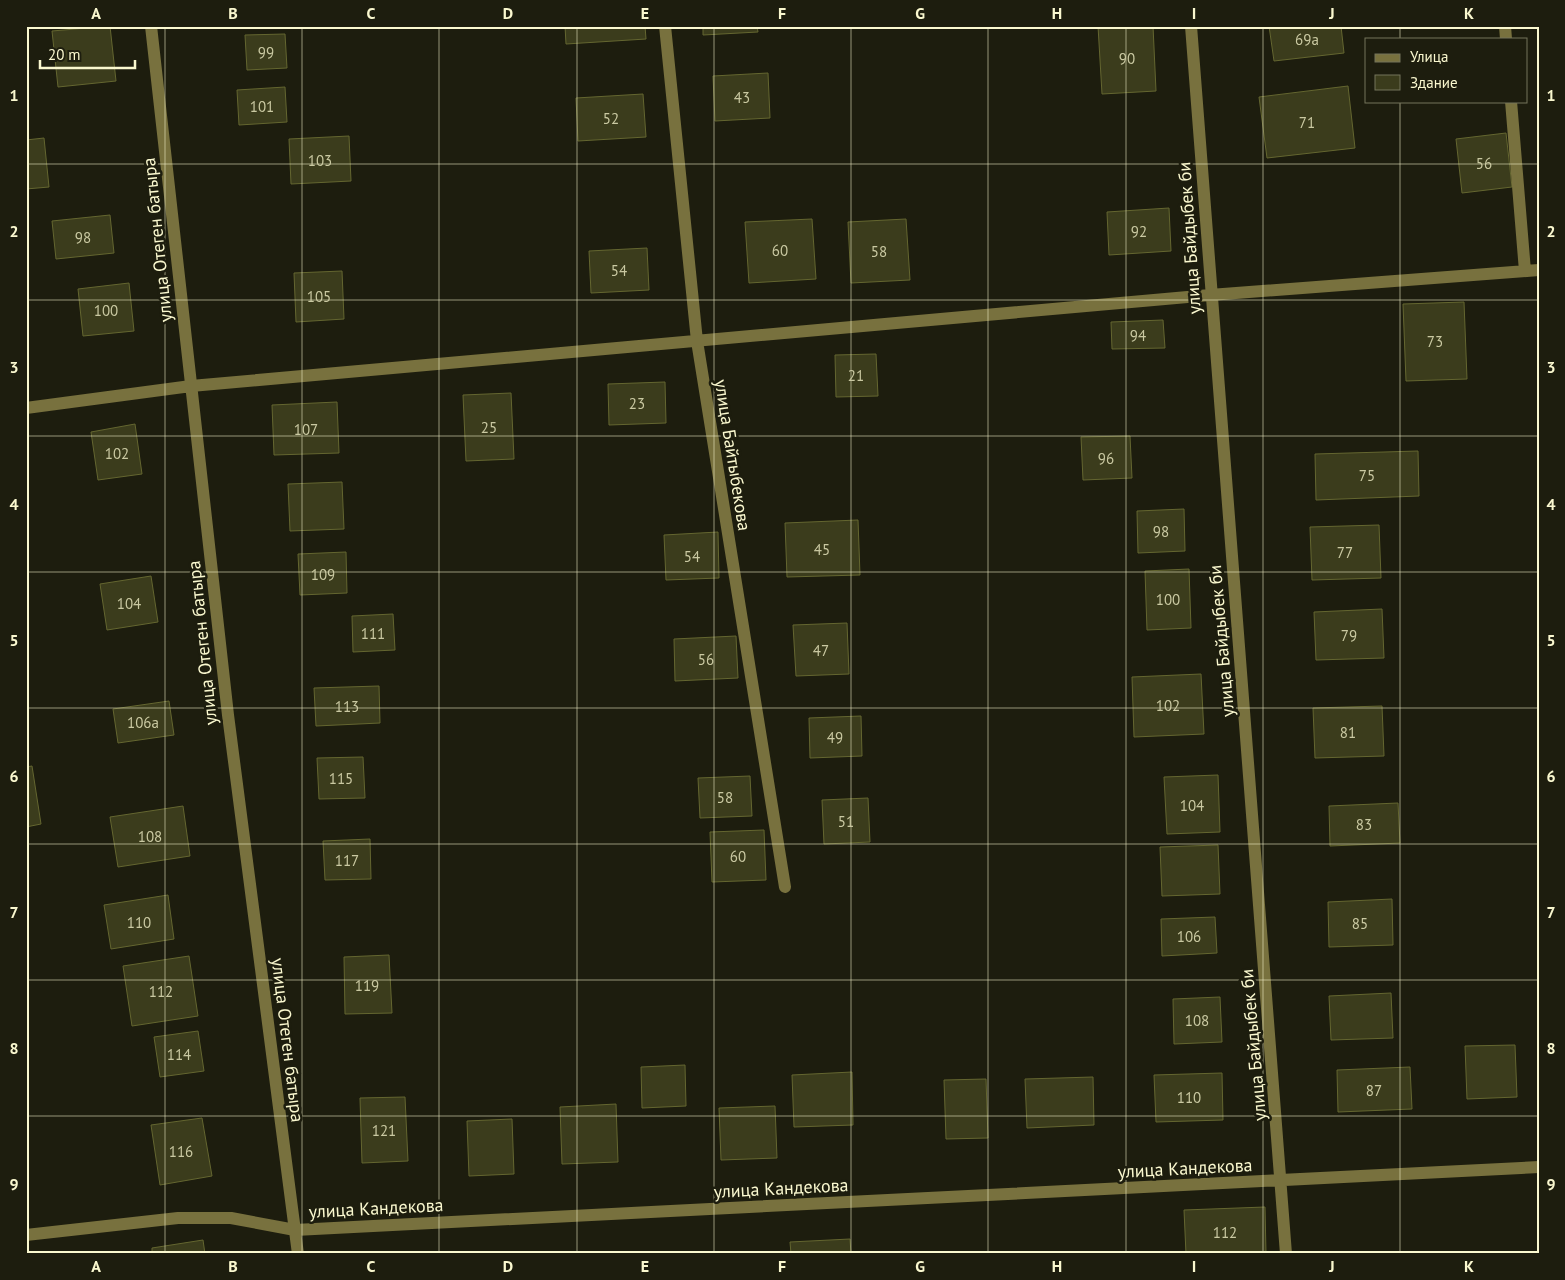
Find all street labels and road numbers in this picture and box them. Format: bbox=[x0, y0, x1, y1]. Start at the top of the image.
street label: улица Отеген батыра bbox=[137, 157, 177, 323]
street label: улица Байдыбек би bbox=[1172, 161, 1206, 315]
street label: улица Байтыбекова bbox=[710, 378, 756, 532]
street label: улица Отеген батыра bbox=[182, 560, 222, 726]
street label: улица Байдыбек би bbox=[1203, 564, 1239, 718]
street label: улица Отеген батыра bbox=[267, 957, 309, 1123]
street label: улица Байдыбек би bbox=[1235, 968, 1271, 1122]
street label: улица Кандекова bbox=[1117, 1153, 1253, 1183]
street label: улица Кандекова bbox=[713, 1173, 849, 1203]
street label: улица Кандекова bbox=[308, 1193, 444, 1223]

